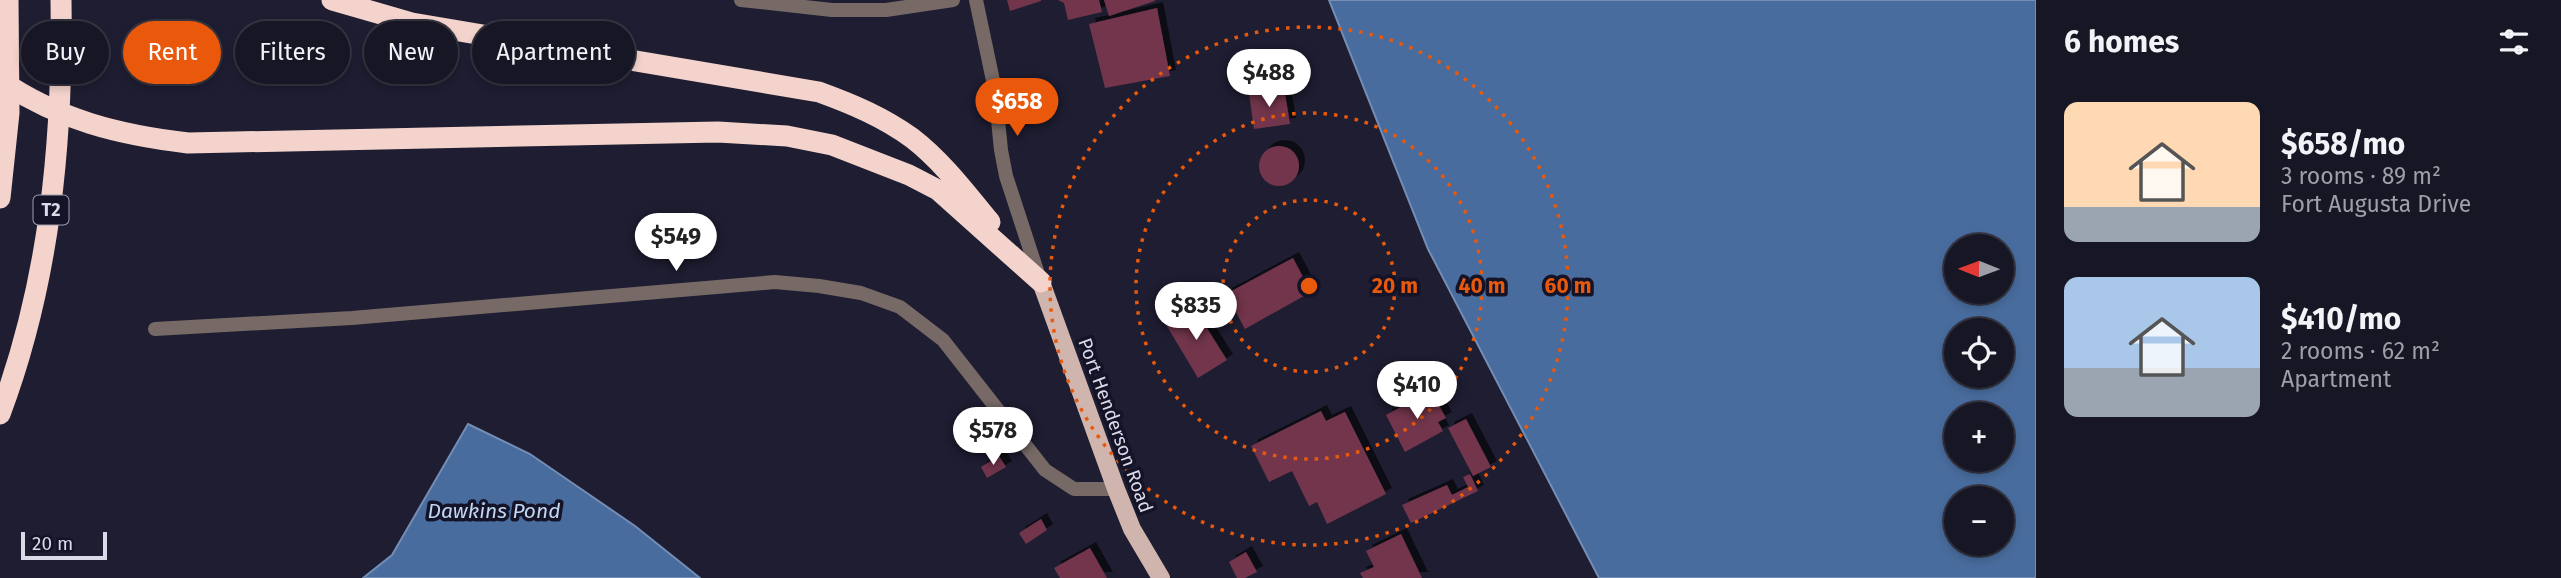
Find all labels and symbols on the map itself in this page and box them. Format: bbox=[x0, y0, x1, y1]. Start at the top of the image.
pin: $488 bbox=[1228, 50, 1310, 109]
pin: $658 bbox=[976, 78, 1058, 138]
road number: T2 bbox=[34, 196, 68, 224]
pin: $549 bbox=[635, 214, 717, 273]
north arrow bbox=[1944, 234, 2014, 304]
text: 20 m bbox=[1372, 273, 1418, 299]
text: 40 m bbox=[1459, 273, 1505, 299]
text: 60 m bbox=[1545, 273, 1591, 299]
centre of rings bbox=[1297, 274, 1321, 298]
pin: $835 bbox=[1155, 282, 1237, 342]
street label: Port Henderson Road bbox=[1073, 335, 1158, 516]
pin: $410 bbox=[1376, 362, 1458, 421]
pin: $578 bbox=[952, 407, 1034, 467]
water label: Dawkins Pond bbox=[428, 498, 561, 524]
scale bar bbox=[21, 529, 107, 561]

